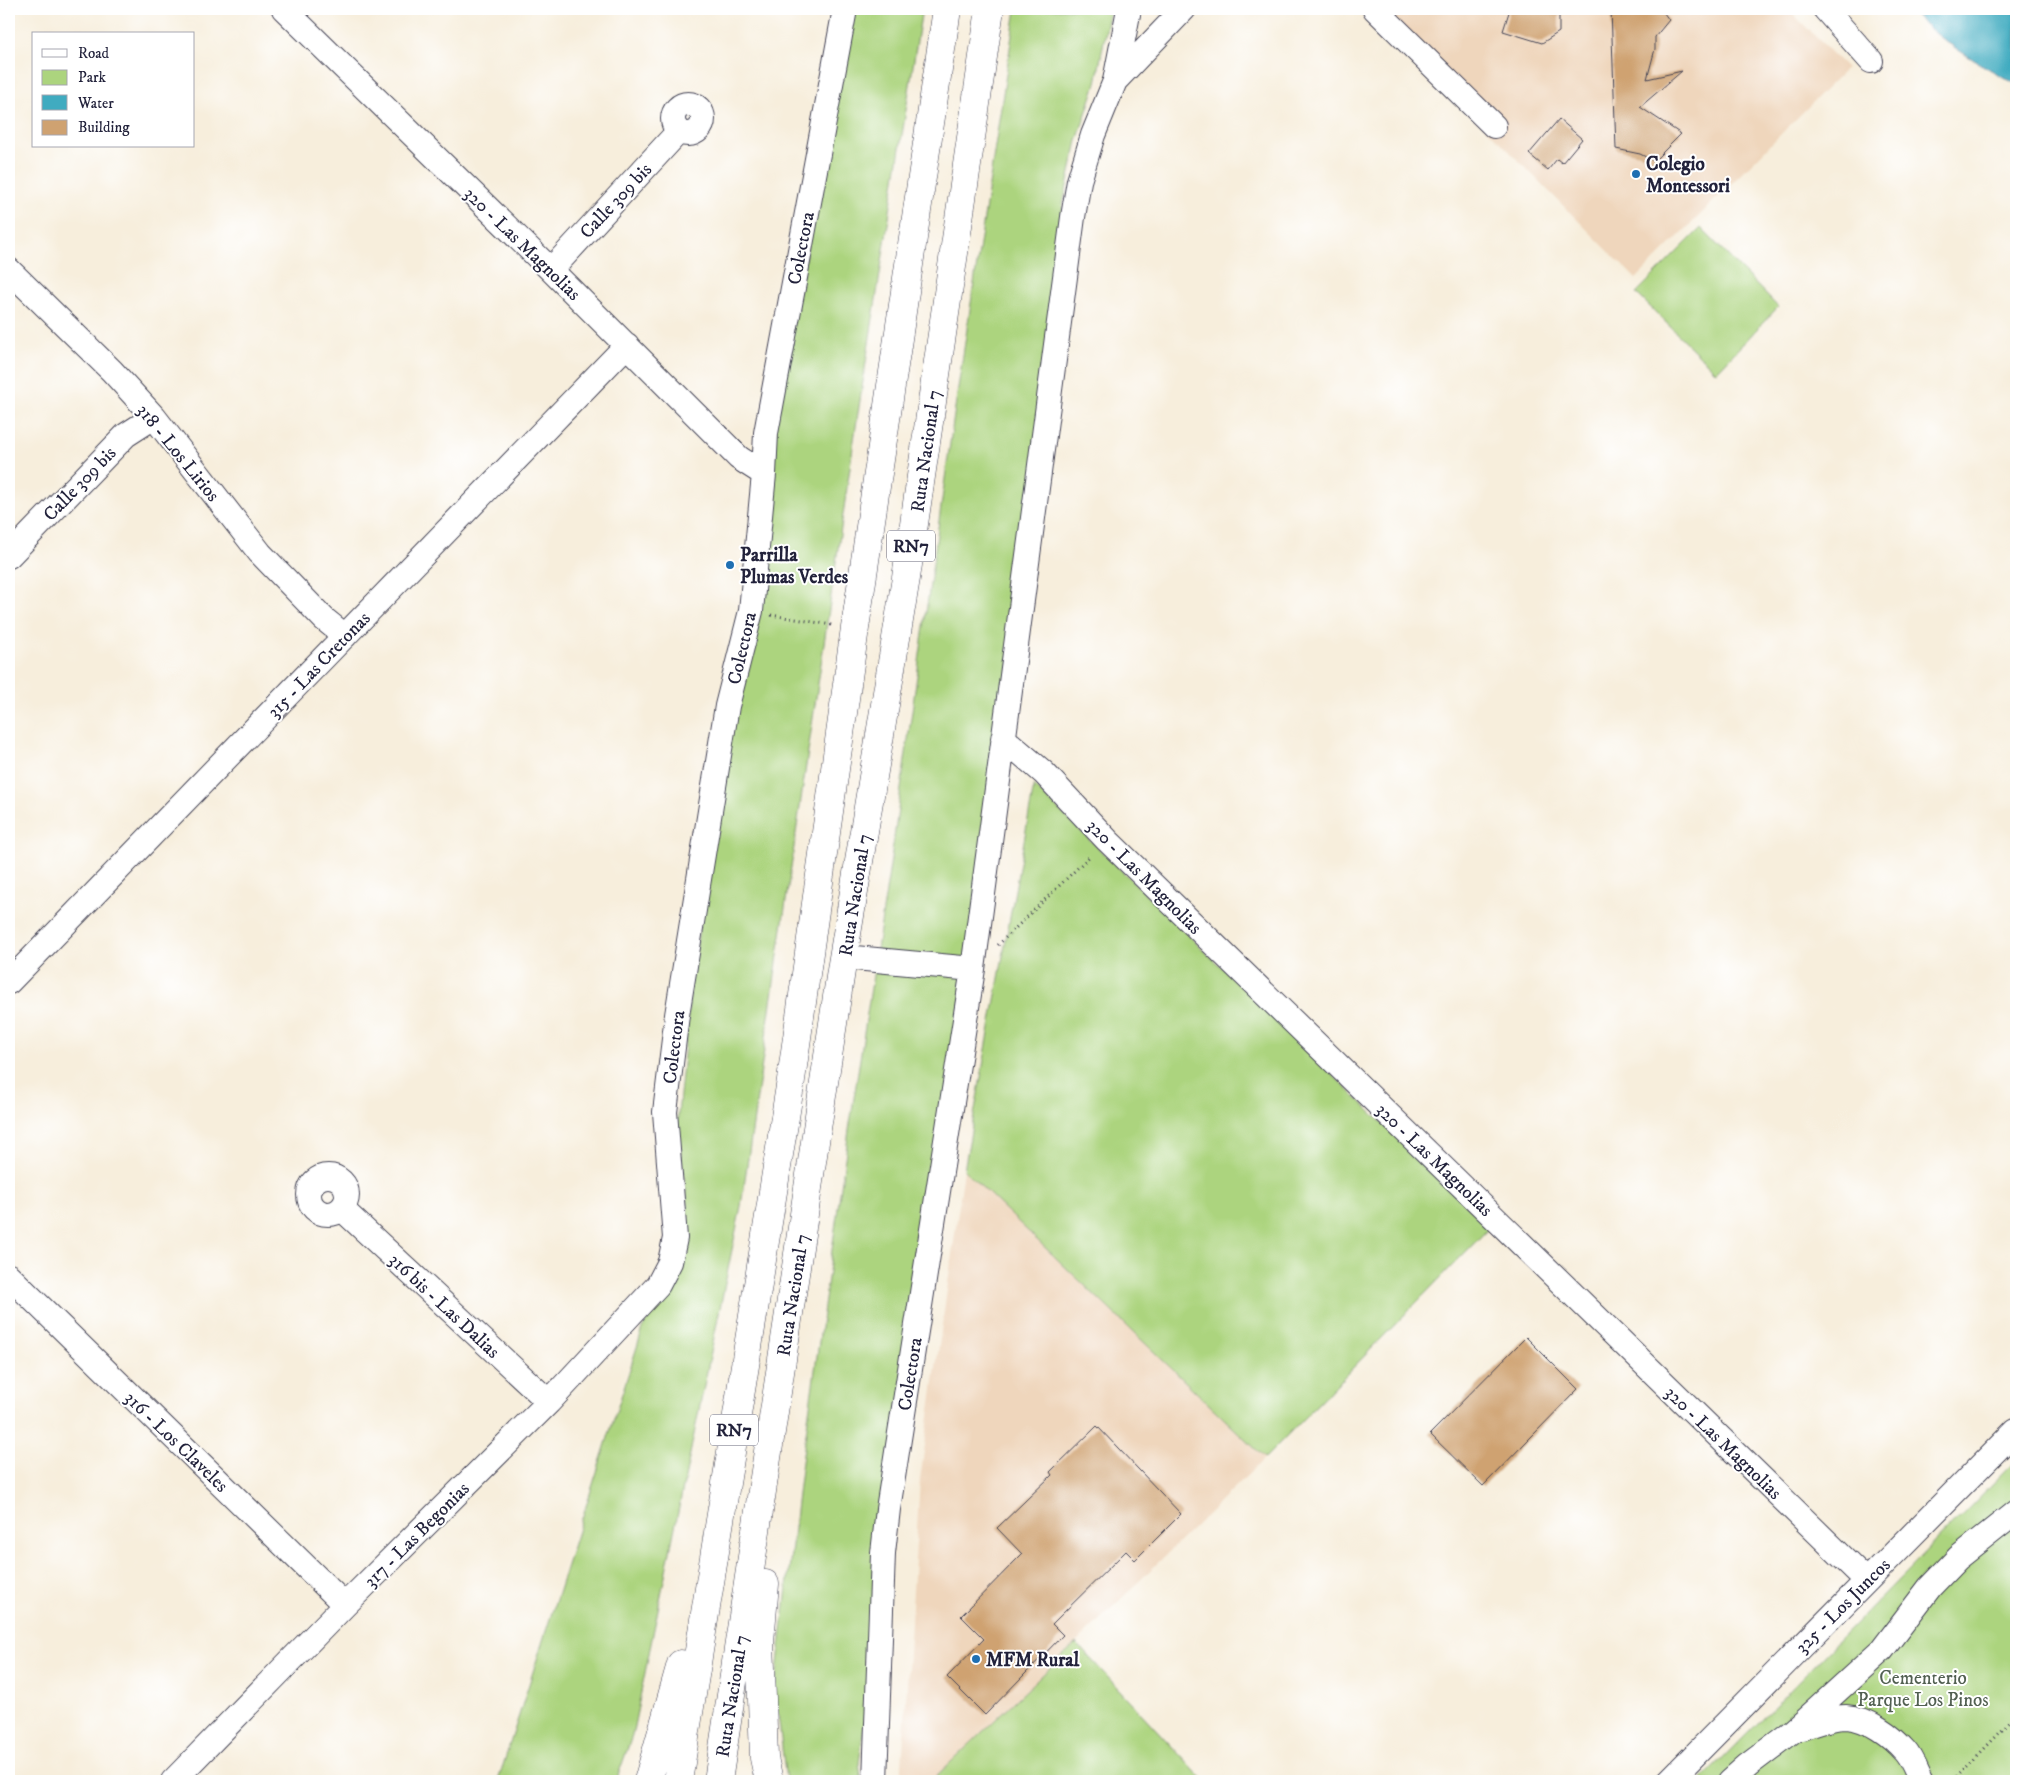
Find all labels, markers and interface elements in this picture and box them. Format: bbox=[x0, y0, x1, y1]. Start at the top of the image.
legend bbox=[32, 32, 195, 148]
text: Road bbox=[78, 44, 110, 63]
text: Park bbox=[78, 68, 107, 87]
text: Water bbox=[77, 94, 114, 113]
text: Building bbox=[78, 118, 130, 137]
place label: Colegio Montessori bbox=[1646, 153, 1730, 198]
street label: Calle 309 bis bbox=[575, 158, 657, 244]
marker: Colegio Montessori bbox=[1630, 168, 1642, 180]
street label: 320 - Las Magnolias bbox=[459, 183, 585, 306]
street label: Colectora bbox=[783, 210, 820, 287]
street label: Ruta Nacional 7 bbox=[907, 389, 946, 514]
street label: 318 - Los Lirios bbox=[131, 399, 224, 506]
street label: Calle 309 bis bbox=[39, 442, 121, 526]
road number: RN7 bbox=[887, 530, 935, 562]
place label: Parrilla Plumas Verdes bbox=[740, 544, 849, 589]
marker: Parrilla Plumas Verdes bbox=[724, 559, 736, 571]
street label: 315 - Las Cretonas bbox=[263, 607, 375, 723]
street label: Colectora bbox=[723, 610, 762, 687]
street label: 320 - Las Magnolias bbox=[1082, 815, 1206, 939]
street label: Ruta Nacional 7 bbox=[834, 833, 876, 958]
street label: Colectora bbox=[659, 1009, 690, 1085]
street label: 320 - Las Magnolias bbox=[1371, 1099, 1497, 1222]
street label: Ruta Nacional 7 bbox=[772, 1233, 814, 1358]
street label: 316 bis - Las Dalias bbox=[384, 1249, 504, 1363]
street label: Colectora bbox=[893, 1336, 928, 1413]
street label: 320 - Las Magnolias bbox=[1660, 1382, 1786, 1505]
street label: 316 - Los Claveles bbox=[119, 1387, 233, 1497]
road number: RN7 bbox=[710, 1414, 758, 1446]
street label: 317 - Las Begonias bbox=[360, 1478, 475, 1593]
street label: 325 - Los Juncos bbox=[1791, 1554, 1895, 1658]
street label: Ruta Nacional 7 bbox=[711, 1634, 753, 1759]
place label: MFM Rural bbox=[986, 1649, 1079, 1672]
marker: MFM Rural bbox=[970, 1653, 982, 1665]
park label: Cementerio Parque Los Pinos bbox=[1857, 1667, 1989, 1713]

